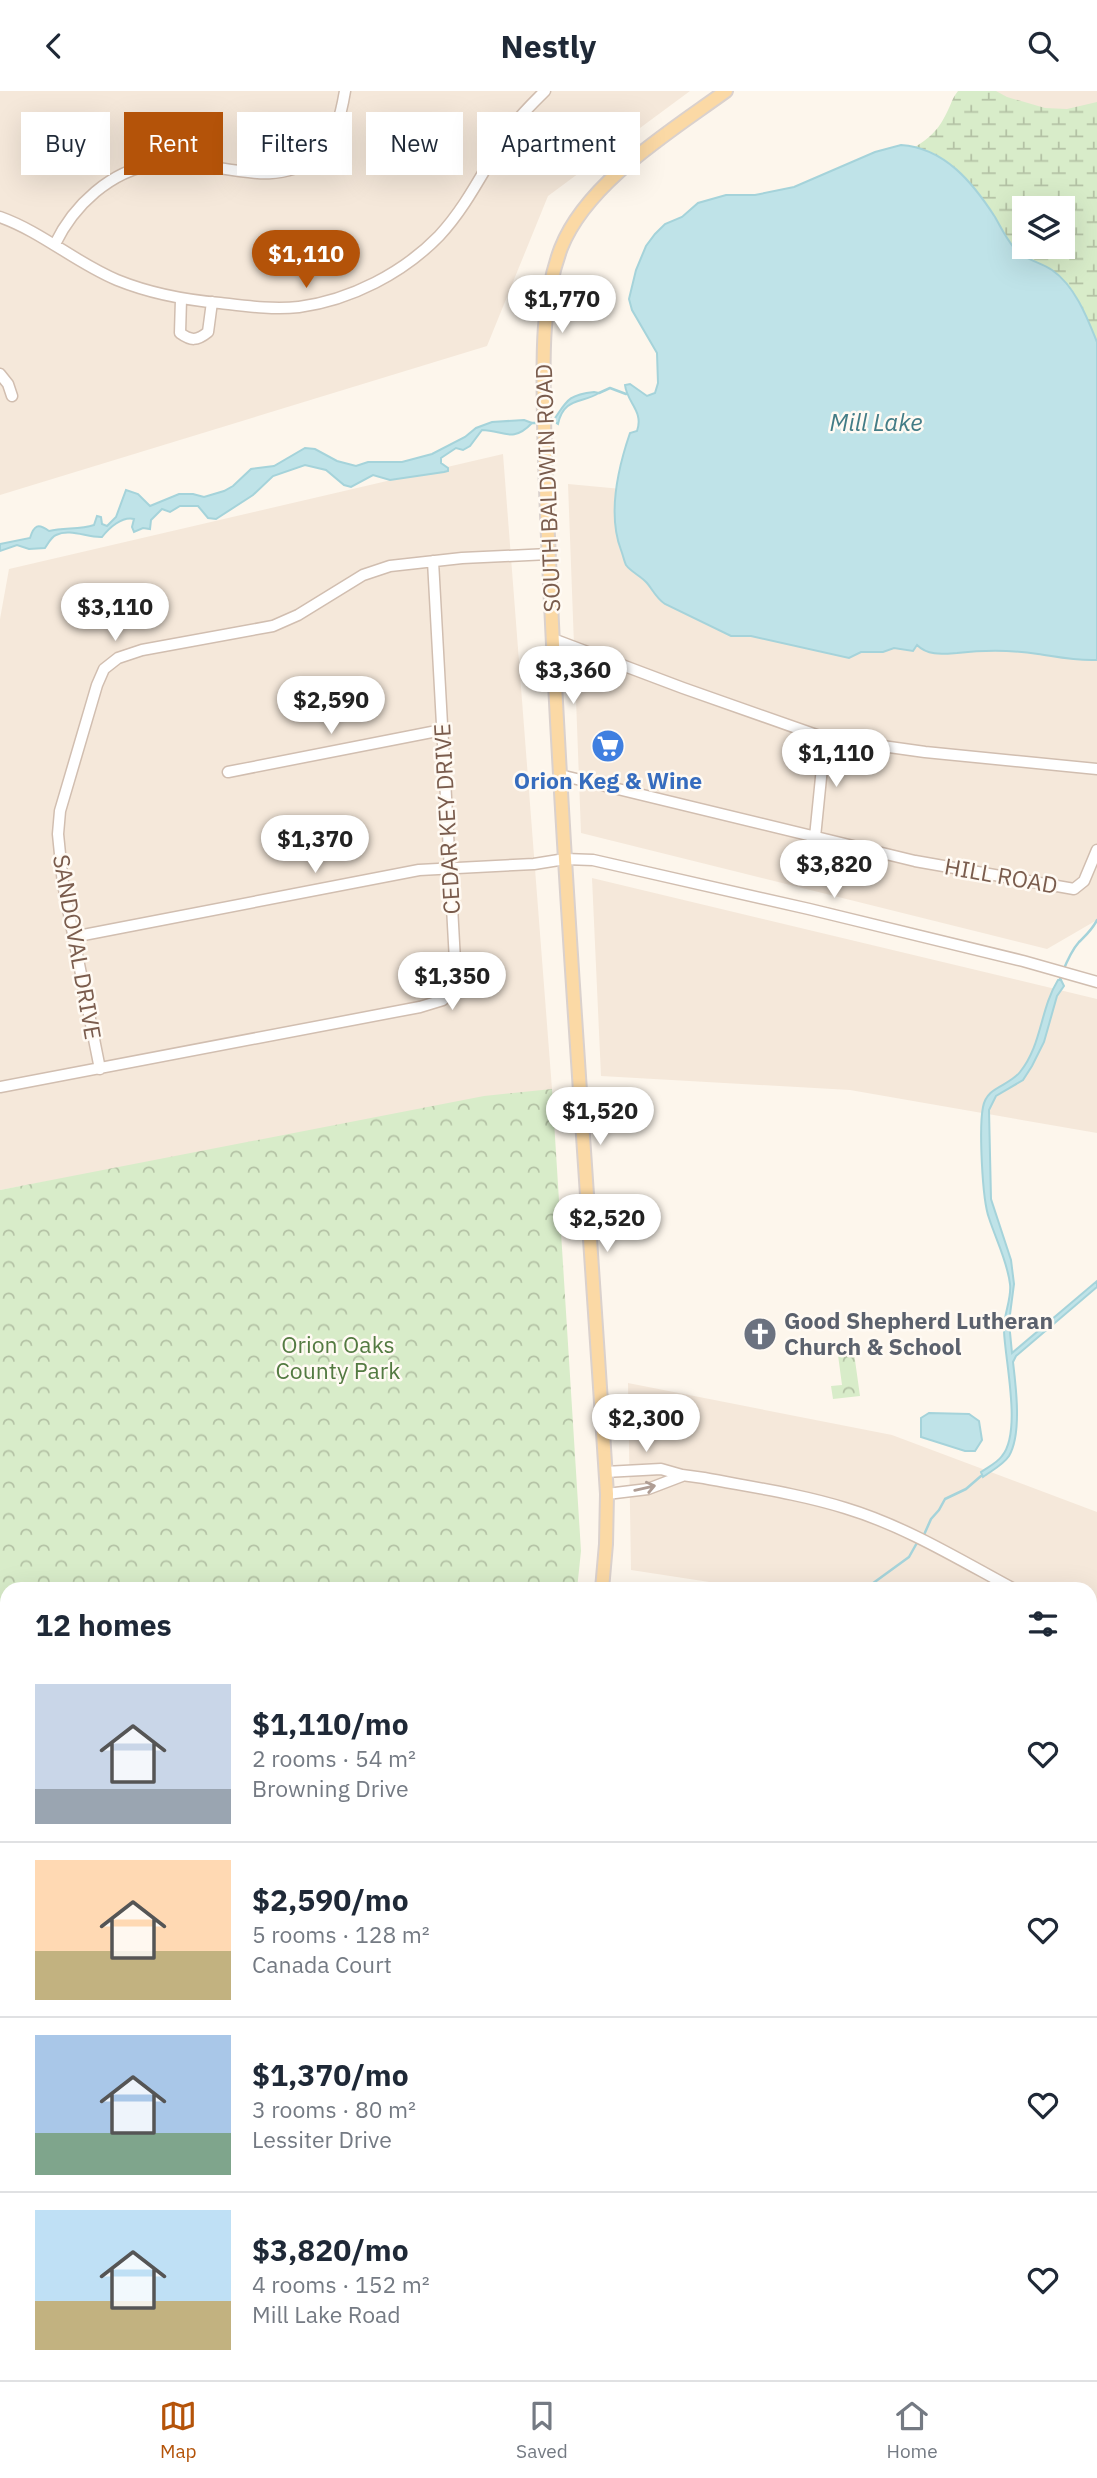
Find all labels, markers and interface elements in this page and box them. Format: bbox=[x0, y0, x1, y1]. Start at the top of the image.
text: Nestly bbox=[501, 25, 596, 67]
icon: back bbox=[35, 27, 73, 65]
icon: search bbox=[1024, 27, 1062, 65]
chip: Buy bbox=[21, 112, 110, 175]
chip: Rent bbox=[124, 112, 223, 175]
chip: Filters bbox=[237, 112, 352, 175]
chip: New bbox=[366, 112, 463, 175]
chip: Apartment bbox=[477, 112, 640, 175]
map controls bbox=[1012, 196, 1075, 259]
button: layers bbox=[1012, 196, 1075, 259]
pin: $1,110 bbox=[249, 231, 363, 290]
text: $1,110 bbox=[268, 238, 344, 268]
pin: $1,770 bbox=[505, 275, 619, 335]
text: $1,770 bbox=[524, 283, 600, 313]
street label: SOUTH BALDWIN ROAD bbox=[528, 363, 566, 613]
water label: Mill Lake bbox=[830, 406, 922, 438]
pin: $3,110 bbox=[58, 583, 172, 643]
text: $3,110 bbox=[77, 591, 153, 621]
pin: $3,360 bbox=[516, 647, 630, 706]
text: $3,360 bbox=[535, 654, 611, 684]
pin: $2,590 bbox=[274, 677, 388, 736]
text: $2,590 bbox=[293, 684, 369, 714]
street label: CEDAR KEY DRIVE bbox=[426, 723, 466, 915]
supermarket icon: Orion Keg & Wine bbox=[589, 727, 627, 765]
pin: $1,110 bbox=[779, 729, 893, 789]
text: $1,110 bbox=[798, 737, 874, 767]
place label: Orion Keg & Wine bbox=[514, 765, 702, 795]
pin: $1,370 bbox=[258, 815, 372, 875]
text: $1,370 bbox=[277, 823, 353, 853]
pin: $3,820 bbox=[777, 841, 891, 900]
text: $3,820 bbox=[796, 848, 872, 878]
street label: HILL ROAD bbox=[942, 850, 1060, 900]
street label: SANDOVAL DRIVE bbox=[47, 852, 109, 1042]
pin: $1,350 bbox=[395, 953, 509, 1012]
text: $1,350 bbox=[414, 960, 490, 990]
pin: $1,520 bbox=[543, 1087, 657, 1147]
text: $1,520 bbox=[562, 1095, 638, 1125]
pin: $2,520 bbox=[550, 1195, 664, 1254]
text: $2,520 bbox=[569, 1202, 645, 1232]
place label: Good Shepherd Lutheran Church & School bbox=[784, 1305, 1053, 1361]
church icon: Good Shepherd Lutheran Church & School bbox=[741, 1315, 779, 1353]
park label: Orion Oaks County Park bbox=[276, 1329, 400, 1385]
pin: $2,300 bbox=[589, 1395, 703, 1454]
text: $2,300 bbox=[608, 1402, 684, 1432]
one-way arrow bbox=[633, 1481, 656, 1495]
text: 12 homes bbox=[35, 1605, 172, 1644]
icon: filters bbox=[1024, 1605, 1062, 1643]
text: $1,110/mo bbox=[252, 1704, 409, 1743]
icon: home bbox=[91, 1712, 175, 1796]
icon: heart bbox=[1024, 1735, 1062, 1773]
text: 2 rooms · 54 m² bbox=[252, 1743, 416, 1773]
text: Browning Drive bbox=[252, 1773, 409, 1803]
text: $2,590/mo bbox=[252, 1880, 409, 1919]
icon: home bbox=[91, 1888, 175, 1972]
icon: heart bbox=[1024, 1911, 1062, 1949]
text: 5 rooms · 128 m² bbox=[252, 1919, 430, 1949]
text: Canada Court bbox=[252, 1949, 392, 1979]
text: $1,370/mo bbox=[252, 2055, 409, 2094]
icon: home bbox=[91, 2063, 175, 2147]
icon: heart bbox=[1024, 2086, 1062, 2124]
text: 3 rooms · 80 m² bbox=[252, 2094, 416, 2124]
text: Lessiter Drive bbox=[252, 2124, 392, 2154]
text: $3,820/mo bbox=[252, 2230, 409, 2269]
icon: home bbox=[91, 2238, 175, 2322]
icon: heart bbox=[1024, 2261, 1062, 2299]
text: 4 rooms · 152 m² bbox=[252, 2269, 430, 2299]
text: Mill Lake Road bbox=[252, 2299, 401, 2329]
tab: Map bbox=[159, 2397, 197, 2463]
tab: Saved bbox=[516, 2397, 568, 2463]
tab: Home bbox=[887, 2397, 938, 2463]

